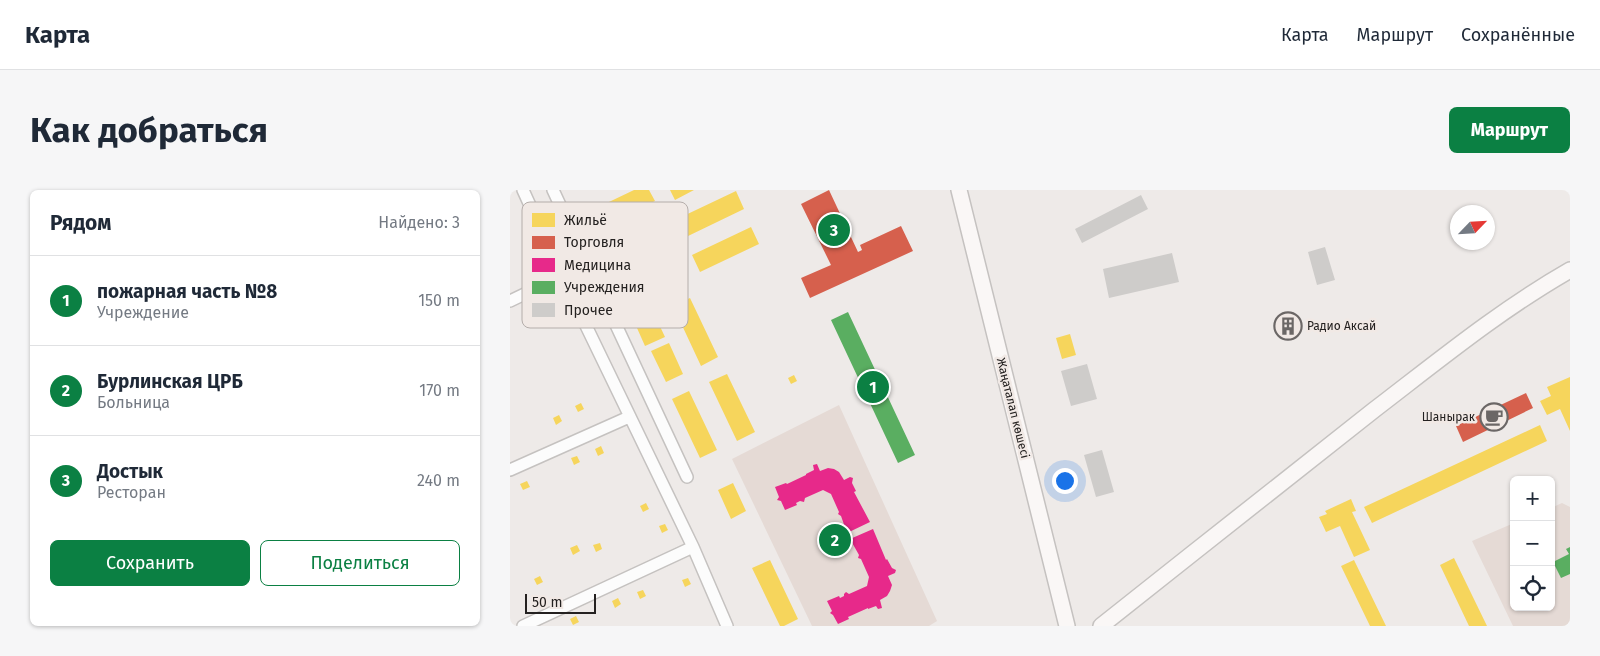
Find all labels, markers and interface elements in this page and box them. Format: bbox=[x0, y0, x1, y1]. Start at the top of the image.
text: Карта bbox=[25, 21, 90, 49]
text: Карта bbox=[1281, 24, 1329, 46]
text: Маршрут bbox=[1357, 24, 1433, 46]
text: Сохранённые bbox=[1461, 24, 1575, 46]
button: Маршрут bbox=[1449, 107, 1570, 153]
text: Как добраться bbox=[30, 109, 268, 151]
legend bbox=[522, 202, 688, 328]
north arrow bbox=[1450, 205, 1495, 250]
text: Рядом bbox=[50, 210, 111, 236]
pin: 3 bbox=[818, 211, 850, 249]
text: Жильё bbox=[564, 212, 607, 229]
text: Найдено: 3 bbox=[378, 213, 460, 232]
text: Торговля bbox=[564, 234, 624, 251]
text: Медицина bbox=[564, 257, 631, 274]
text: Учреждения bbox=[564, 279, 645, 296]
text: пожарная часть №8 bbox=[97, 280, 277, 303]
text: 1 bbox=[62, 291, 70, 310]
text: 150 m bbox=[418, 291, 460, 310]
text: Прочее bbox=[564, 302, 613, 319]
text: Учреждение bbox=[97, 303, 189, 322]
building icon: Радио Аксай bbox=[1273, 311, 1303, 341]
place label: Радио Аксай bbox=[1307, 319, 1376, 333]
street label: Жаңаталап көшесі bbox=[994, 356, 1032, 460]
pin: 1 bbox=[857, 368, 889, 406]
text: Бурлинская ЦРБ bbox=[97, 370, 243, 393]
text: 2 bbox=[62, 381, 70, 400]
text: 170 m bbox=[419, 381, 460, 400]
text: Больница bbox=[97, 393, 170, 412]
cafe icon: Шанырак bbox=[1479, 402, 1509, 432]
place label: Шанырак bbox=[1422, 410, 1476, 424]
text: Достык bbox=[97, 460, 163, 483]
your location bbox=[1052, 468, 1078, 494]
text: 3 bbox=[62, 471, 70, 490]
text: 240 m bbox=[417, 471, 460, 490]
map controls bbox=[1510, 476, 1555, 611]
button: + bbox=[1510, 476, 1555, 521]
text: Ресторан bbox=[97, 483, 166, 502]
pin: 2 bbox=[819, 521, 851, 559]
button: − bbox=[1510, 521, 1555, 566]
button: Сохранить bbox=[50, 540, 250, 586]
button: Поделиться bbox=[260, 540, 460, 586]
button: locate bbox=[1510, 566, 1555, 611]
scale bar bbox=[525, 591, 596, 614]
text: 50 m bbox=[532, 594, 563, 611]

